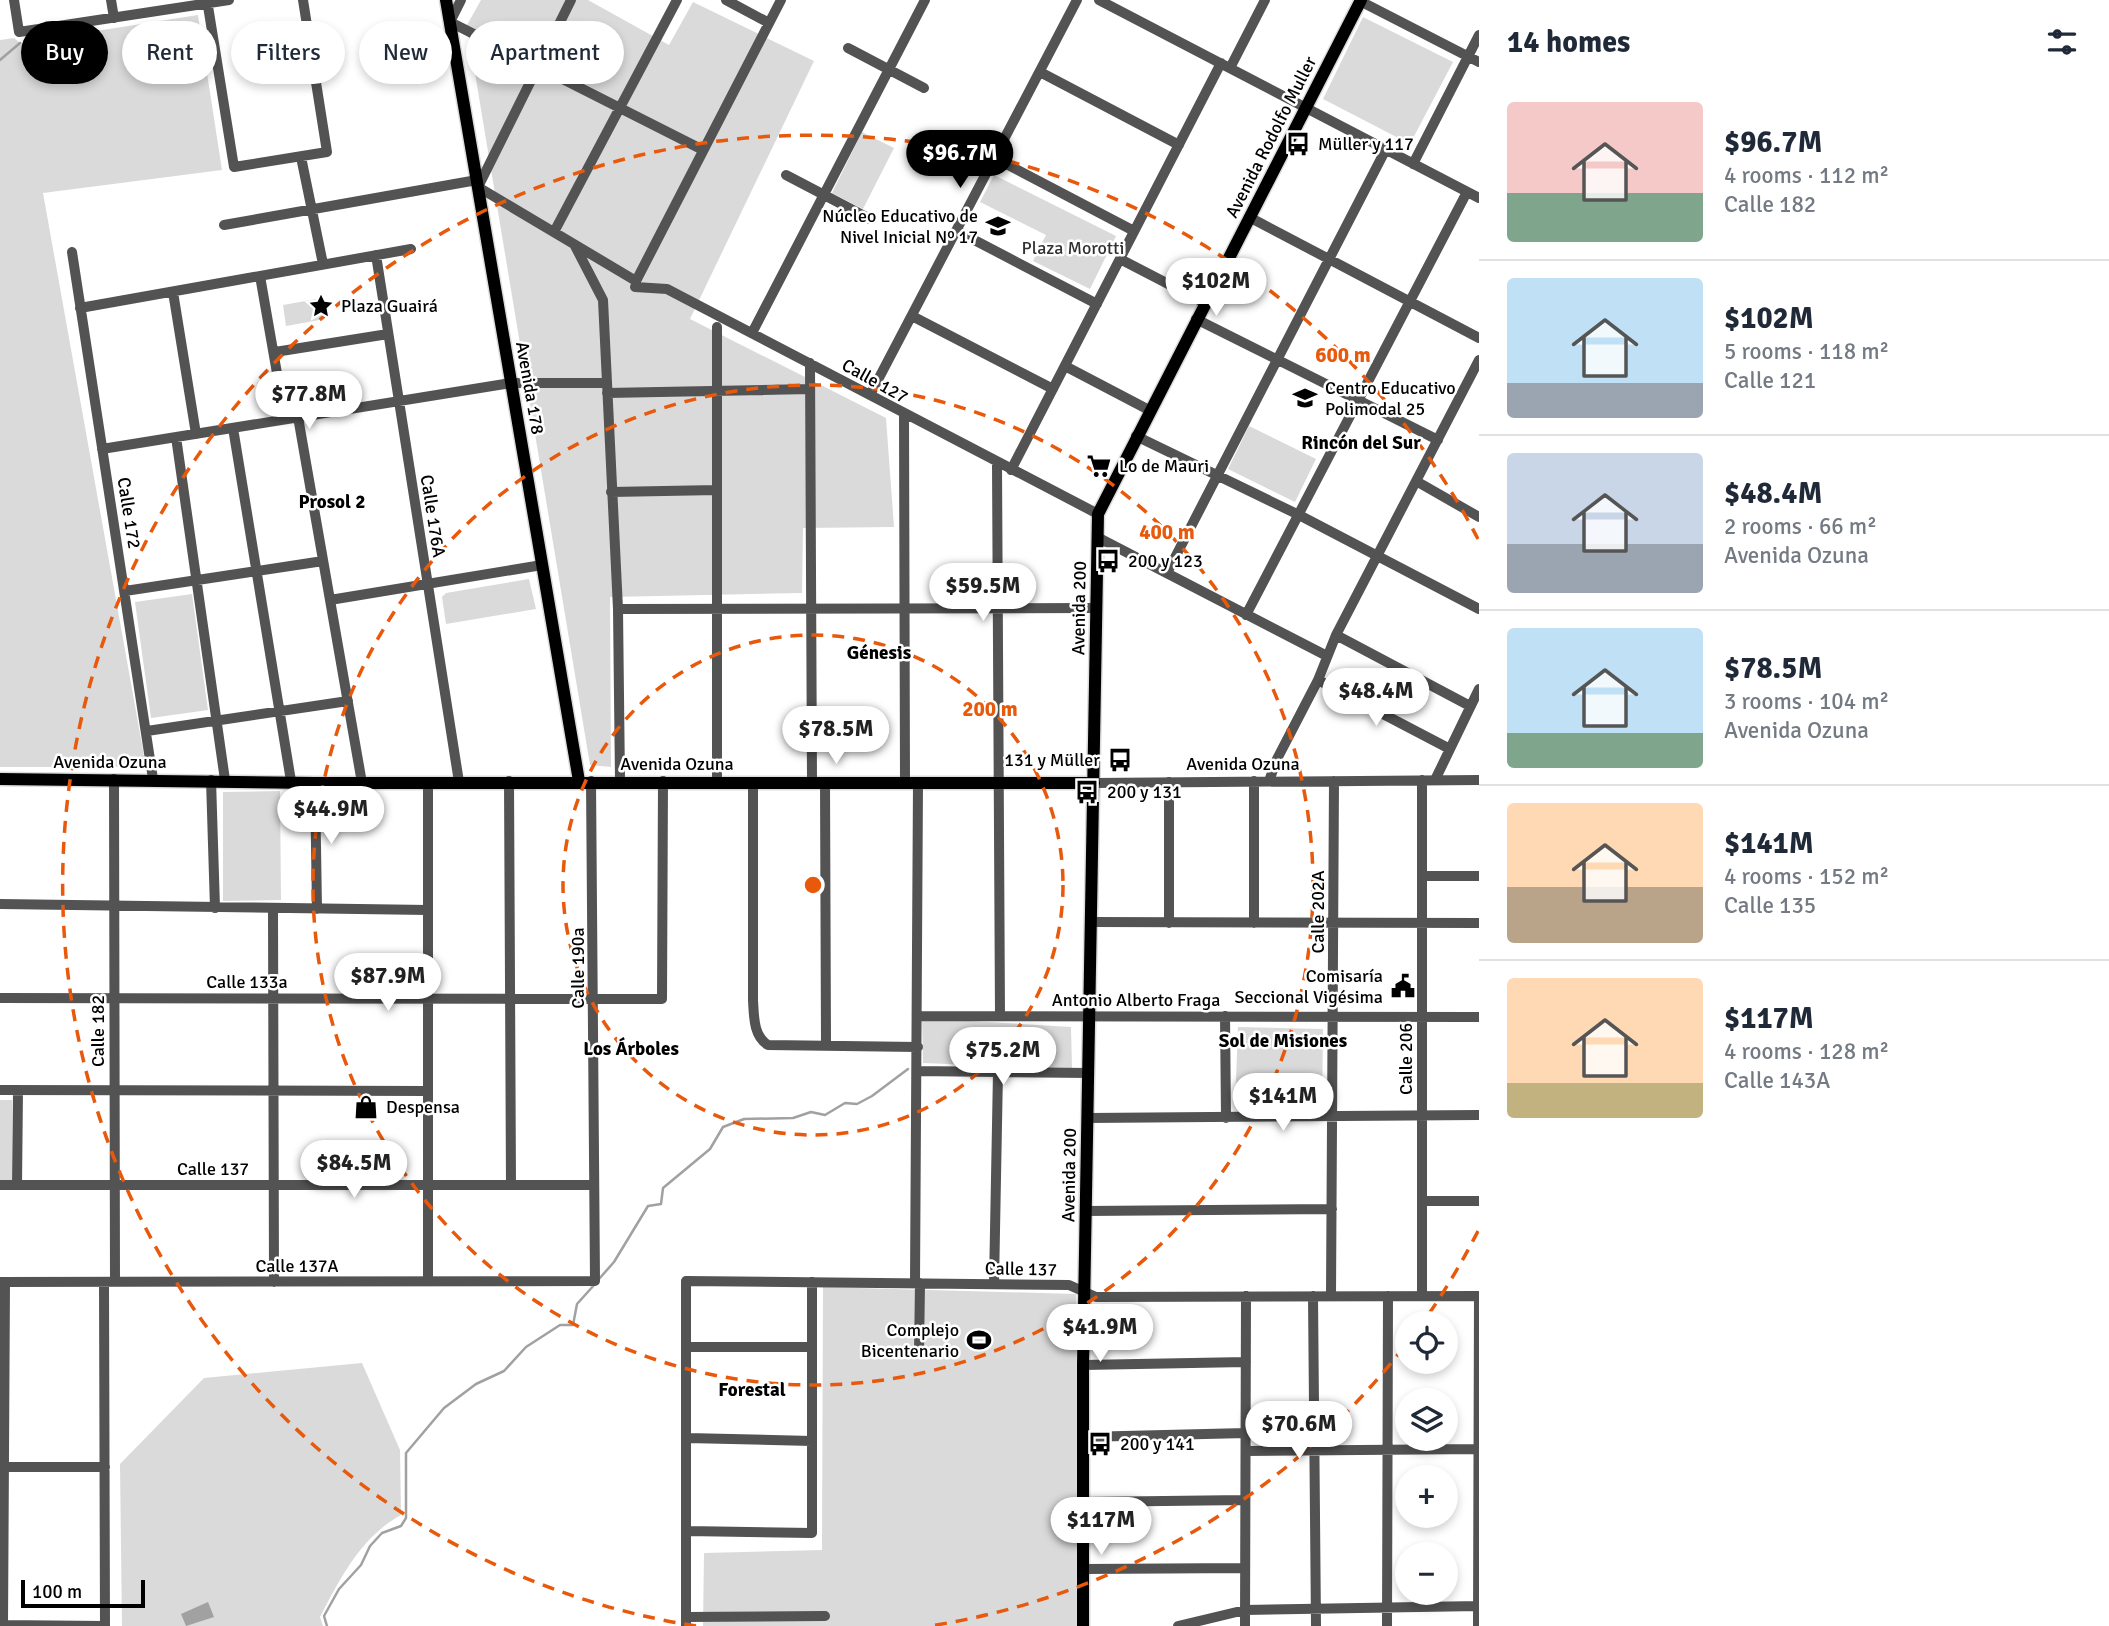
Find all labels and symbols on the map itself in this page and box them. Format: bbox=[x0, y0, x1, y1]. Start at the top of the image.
street label: Avenida Rodolfo Muller bbox=[1221, 52, 1321, 221]
pin: $96.7M bbox=[903, 130, 1017, 190]
bus stop icon: Müller y 117 bbox=[1284, 130, 1312, 158]
place label: Müller y 117 bbox=[1318, 133, 1414, 155]
place label: Núcleo Educativo de Nivel Inicial Nº 17 bbox=[822, 205, 978, 248]
school or university icon: Núcleo Educativo de Nivel Inicial Nº 17 bbox=[984, 212, 1012, 240]
park label: Plaza Morotti bbox=[1022, 237, 1124, 259]
pin: $102M bbox=[1167, 258, 1265, 318]
place icon: Plaza Guairá bbox=[307, 292, 335, 320]
place label: Plaza Guairá bbox=[341, 295, 438, 317]
street label: Avenida 178 bbox=[511, 340, 549, 436]
text: 600 m bbox=[1315, 342, 1371, 368]
street label: Calle 127 bbox=[838, 354, 912, 408]
pin: $77.8M bbox=[252, 372, 366, 431]
place label: Centro Educativo Polimodal 25 bbox=[1325, 377, 1456, 420]
school or university icon: Centro Educativo Polimodal 25 bbox=[1291, 384, 1319, 412]
district label: Rincón del Sur bbox=[1301, 431, 1421, 455]
supermarket icon: Lo de Mauri bbox=[1085, 452, 1113, 480]
place label: Lo de Mauri bbox=[1119, 455, 1209, 477]
street label: Calle 176A bbox=[416, 473, 450, 559]
street label: Calle 172 bbox=[112, 476, 146, 550]
district label: Prosol 2 bbox=[299, 490, 365, 514]
text: 400 m bbox=[1139, 519, 1195, 545]
bus stop icon: 200 y 123 bbox=[1094, 547, 1122, 575]
place label: 200 y 123 bbox=[1128, 550, 1203, 572]
street label: Avenida 200 bbox=[1067, 561, 1091, 655]
pin: $59.5M bbox=[926, 564, 1040, 623]
district label: Génesis bbox=[847, 641, 911, 665]
pin: $48.4M bbox=[1319, 668, 1433, 728]
text: 200 m bbox=[962, 696, 1018, 722]
pin: $78.5M bbox=[779, 706, 893, 766]
bus stop icon: 131 y Müller bbox=[1106, 746, 1134, 774]
place label: 131 y Müller bbox=[1004, 749, 1100, 771]
street label: Avenida Ozuna bbox=[53, 751, 167, 773]
street label: Avenida Ozuna bbox=[620, 753, 734, 775]
street label: Avenida Ozuna bbox=[1186, 753, 1300, 775]
bus stop icon: 200 y 131 bbox=[1073, 778, 1101, 806]
place label: 200 y 131 bbox=[1107, 781, 1182, 803]
pin: $44.9M bbox=[274, 786, 388, 846]
street label: Calle 202A bbox=[1307, 870, 1329, 954]
centre of rings bbox=[801, 873, 825, 897]
street label: Calle 190a bbox=[567, 927, 589, 1009]
pin: $87.9M bbox=[331, 954, 445, 1013]
place label: Comisaría Seccional Vigésima bbox=[1235, 965, 1383, 1008]
street label: Calle 133a bbox=[206, 971, 288, 993]
public building icon: Comisaría Seccional Vigésima bbox=[1389, 972, 1417, 1000]
street label: Antonio Alberto Fraga bbox=[1052, 989, 1220, 1011]
street label: Calle 182 bbox=[87, 995, 109, 1067]
street label: Calle 206 bbox=[1395, 1023, 1417, 1095]
pin: $75.2M bbox=[946, 1028, 1060, 1087]
district label: Sol de Misiones bbox=[1219, 1029, 1347, 1053]
district label: Los Árboles bbox=[583, 1037, 679, 1061]
pin: $141M bbox=[1234, 1074, 1332, 1133]
shop icon: Despensa bbox=[352, 1093, 380, 1121]
place label: Despensa bbox=[386, 1096, 460, 1118]
street label: Avenida 200 bbox=[1057, 1128, 1081, 1222]
pin: $84.5M bbox=[297, 1140, 411, 1200]
street label: Calle 137 bbox=[177, 1158, 249, 1180]
street label: Calle 137A bbox=[255, 1255, 339, 1277]
street label: Calle 137 bbox=[985, 1257, 1057, 1281]
pin: $41.9M bbox=[1043, 1304, 1157, 1364]
place label: Complejo Bicentenario bbox=[861, 1319, 959, 1362]
sports icon: Complejo Bicentenario bbox=[965, 1326, 993, 1354]
district label: Forestal bbox=[718, 1378, 786, 1402]
pin: $70.6M bbox=[1242, 1402, 1356, 1461]
bus stop icon: 200 y 141 bbox=[1086, 1430, 1114, 1458]
place label: 200 y 141 bbox=[1120, 1433, 1195, 1455]
pin: $117M bbox=[1052, 1498, 1150, 1557]
scale bar bbox=[21, 1577, 145, 1609]

